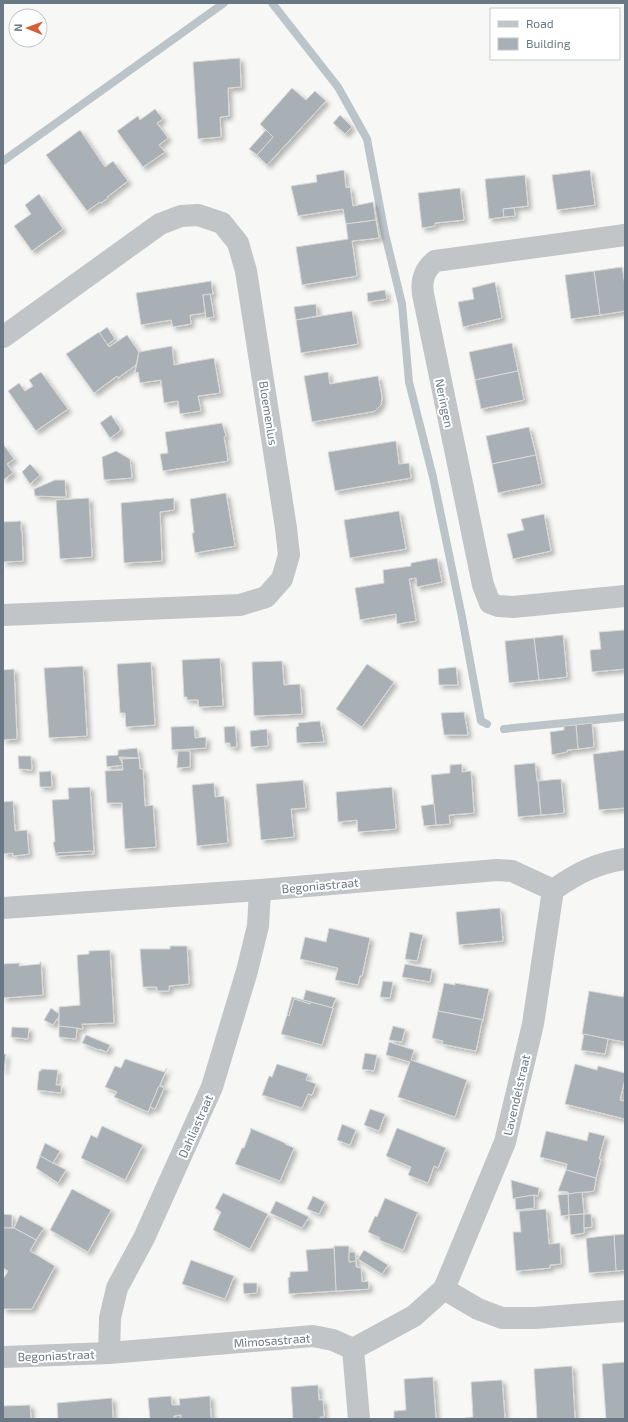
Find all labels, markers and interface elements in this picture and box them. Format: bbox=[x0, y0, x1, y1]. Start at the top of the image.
north arrow bbox=[8, 8, 48, 48]
legend bbox=[490, 8, 620, 60]
text: Road bbox=[526, 16, 554, 30]
text: N bbox=[11, 24, 24, 32]
text: Building bbox=[526, 36, 571, 50]
street label: Neringen bbox=[433, 377, 457, 429]
street label: Bloemenlus bbox=[257, 380, 281, 446]
street label: Begoniastraat bbox=[281, 875, 359, 895]
street label: Lavendelstraat bbox=[500, 1053, 532, 1137]
street label: Dahliastraat bbox=[175, 1092, 215, 1160]
street label: Mimosastraat bbox=[233, 1330, 311, 1350]
street label: Begoniastraat bbox=[17, 1347, 95, 1363]

